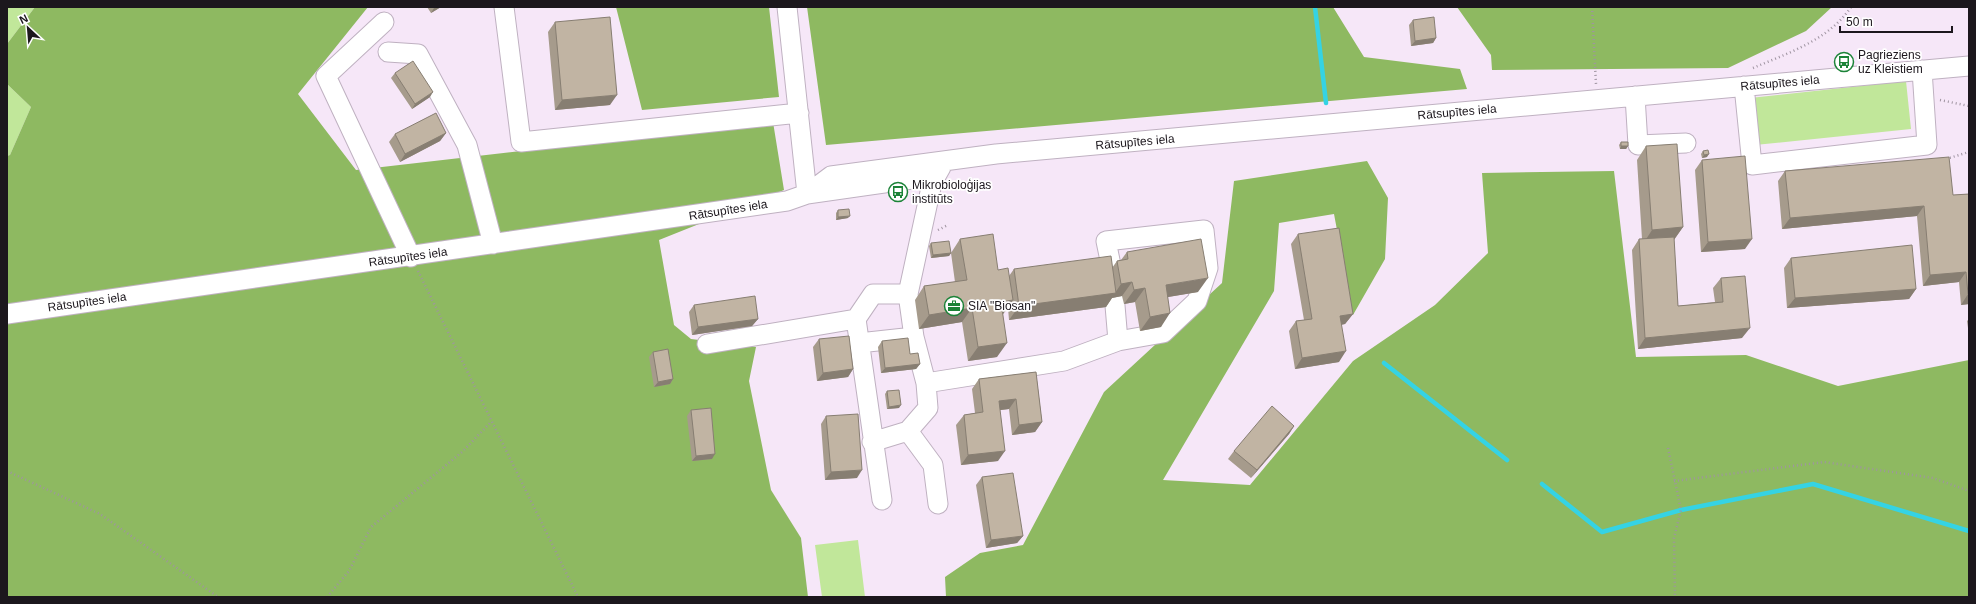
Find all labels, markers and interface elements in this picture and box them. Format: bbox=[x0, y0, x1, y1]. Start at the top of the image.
north arrow bbox=[8, 8, 48, 48]
scale bar bbox=[1840, 8, 1952, 34]
text: N bbox=[17, 12, 30, 26]
text: 50 m bbox=[1846, 15, 1873, 29]
place label: Pagrieziens uz Kleistiem bbox=[1858, 48, 1923, 76]
bus stop icon: Pagrieziens uz Kleistiem bbox=[1833, 51, 1855, 73]
street label: Rātsupītes iela bbox=[1740, 73, 1820, 93]
street label: Rātsupītes iela bbox=[1417, 102, 1497, 122]
street label: Rātsupītes iela bbox=[1095, 132, 1175, 152]
place label: Mikrobioloģijas institūts bbox=[912, 178, 991, 206]
bus stop icon: Mikrobioloģijas institūts bbox=[887, 181, 909, 203]
street label: Rātsupītes iela bbox=[688, 197, 769, 223]
street label: Rātsupītes iela bbox=[368, 245, 449, 269]
street label: Rātsupītes iela bbox=[47, 290, 128, 314]
office icon: SIA "Biosan" bbox=[943, 295, 965, 317]
place label: SIA "Biosan" bbox=[968, 299, 1035, 313]

